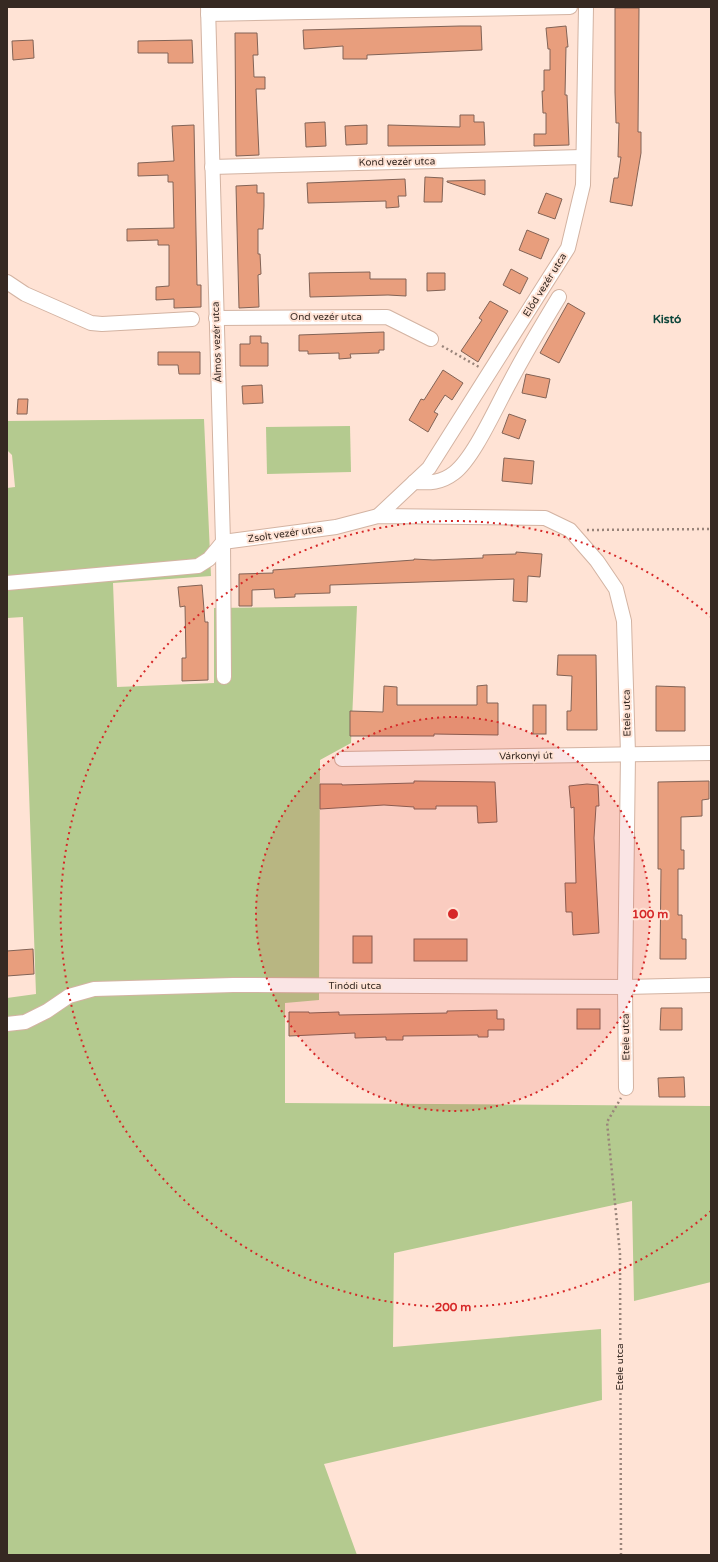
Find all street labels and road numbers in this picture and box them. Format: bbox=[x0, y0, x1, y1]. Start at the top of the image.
street label: Kond vezér utca bbox=[359, 155, 435, 169]
street label: Előd vezér utca bbox=[521, 251, 569, 319]
street label: Álmos vezér utca bbox=[210, 301, 224, 383]
street label: Ond vezér utca bbox=[290, 311, 362, 323]
street label: Zsolt vezér utca bbox=[247, 523, 323, 545]
street label: Etele utca bbox=[621, 689, 633, 737]
street label: Várkonyi út bbox=[499, 750, 553, 762]
street label: Tinódi utca bbox=[329, 980, 381, 992]
street label: Etele utca bbox=[620, 1013, 632, 1061]
street label: Etele utca bbox=[614, 1343, 626, 1391]

